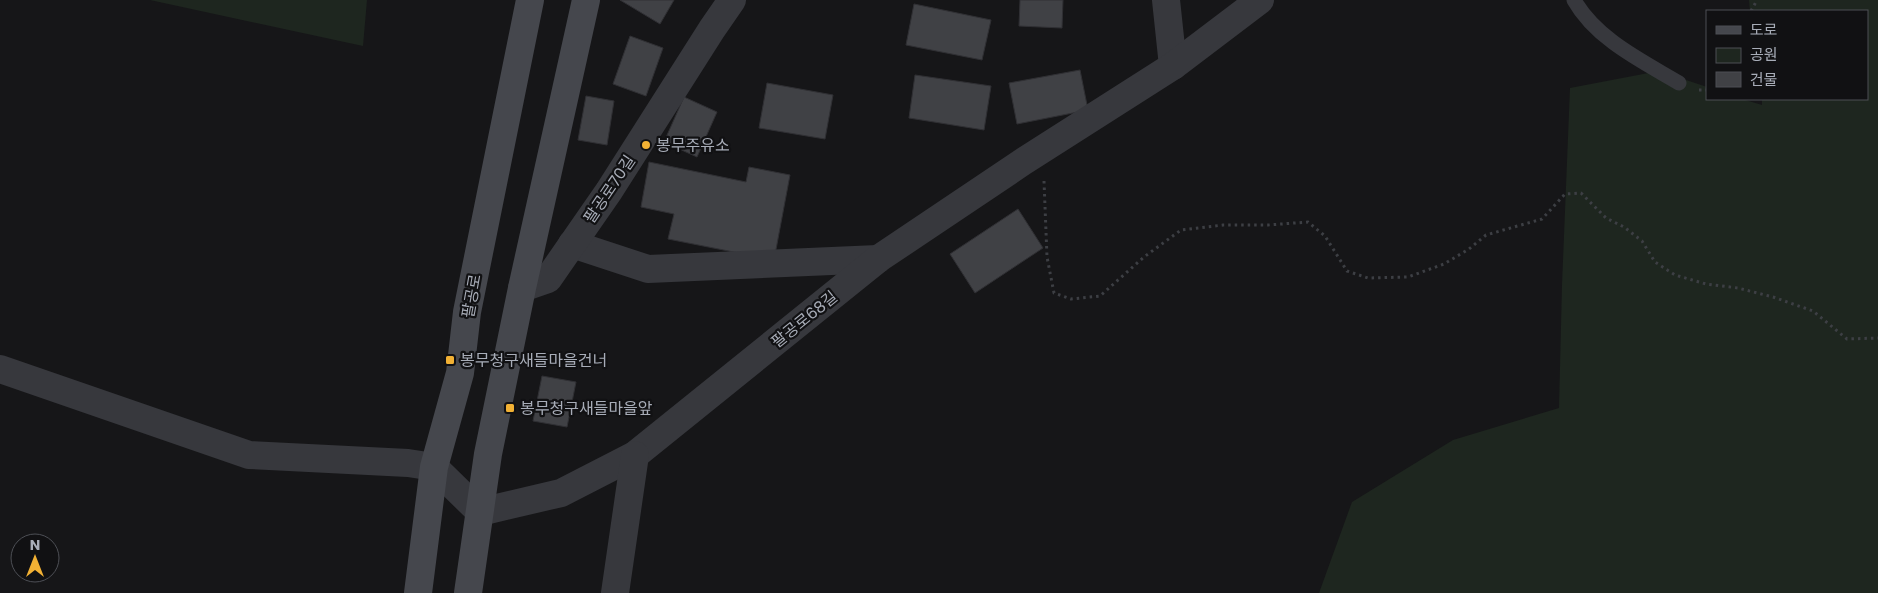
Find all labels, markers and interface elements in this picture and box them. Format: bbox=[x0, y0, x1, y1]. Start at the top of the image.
legend bbox=[1706, 10, 1868, 100]
text: 도로 bbox=[1750, 19, 1778, 40]
text: 공원 bbox=[1750, 44, 1778, 65]
text: 건물 bbox=[1750, 69, 1778, 90]
place label: 봉무주유소 bbox=[656, 134, 730, 157]
marker: 봉무주유소 bbox=[640, 139, 652, 151]
street label: 팔공로70길 bbox=[578, 151, 641, 228]
street label: 팔공로 bbox=[456, 272, 487, 320]
street label: 팔공로68길 bbox=[766, 286, 842, 353]
place label: 봉무청구새들마을건너 bbox=[460, 349, 607, 372]
marker: 봉무청구새들마을건너 bbox=[444, 354, 456, 366]
place label: 봉무청구새들마을앞 bbox=[520, 397, 653, 420]
marker: 봉무청구새들마을앞 bbox=[504, 402, 516, 414]
north arrow bbox=[10, 533, 60, 583]
text: N bbox=[30, 535, 40, 555]

